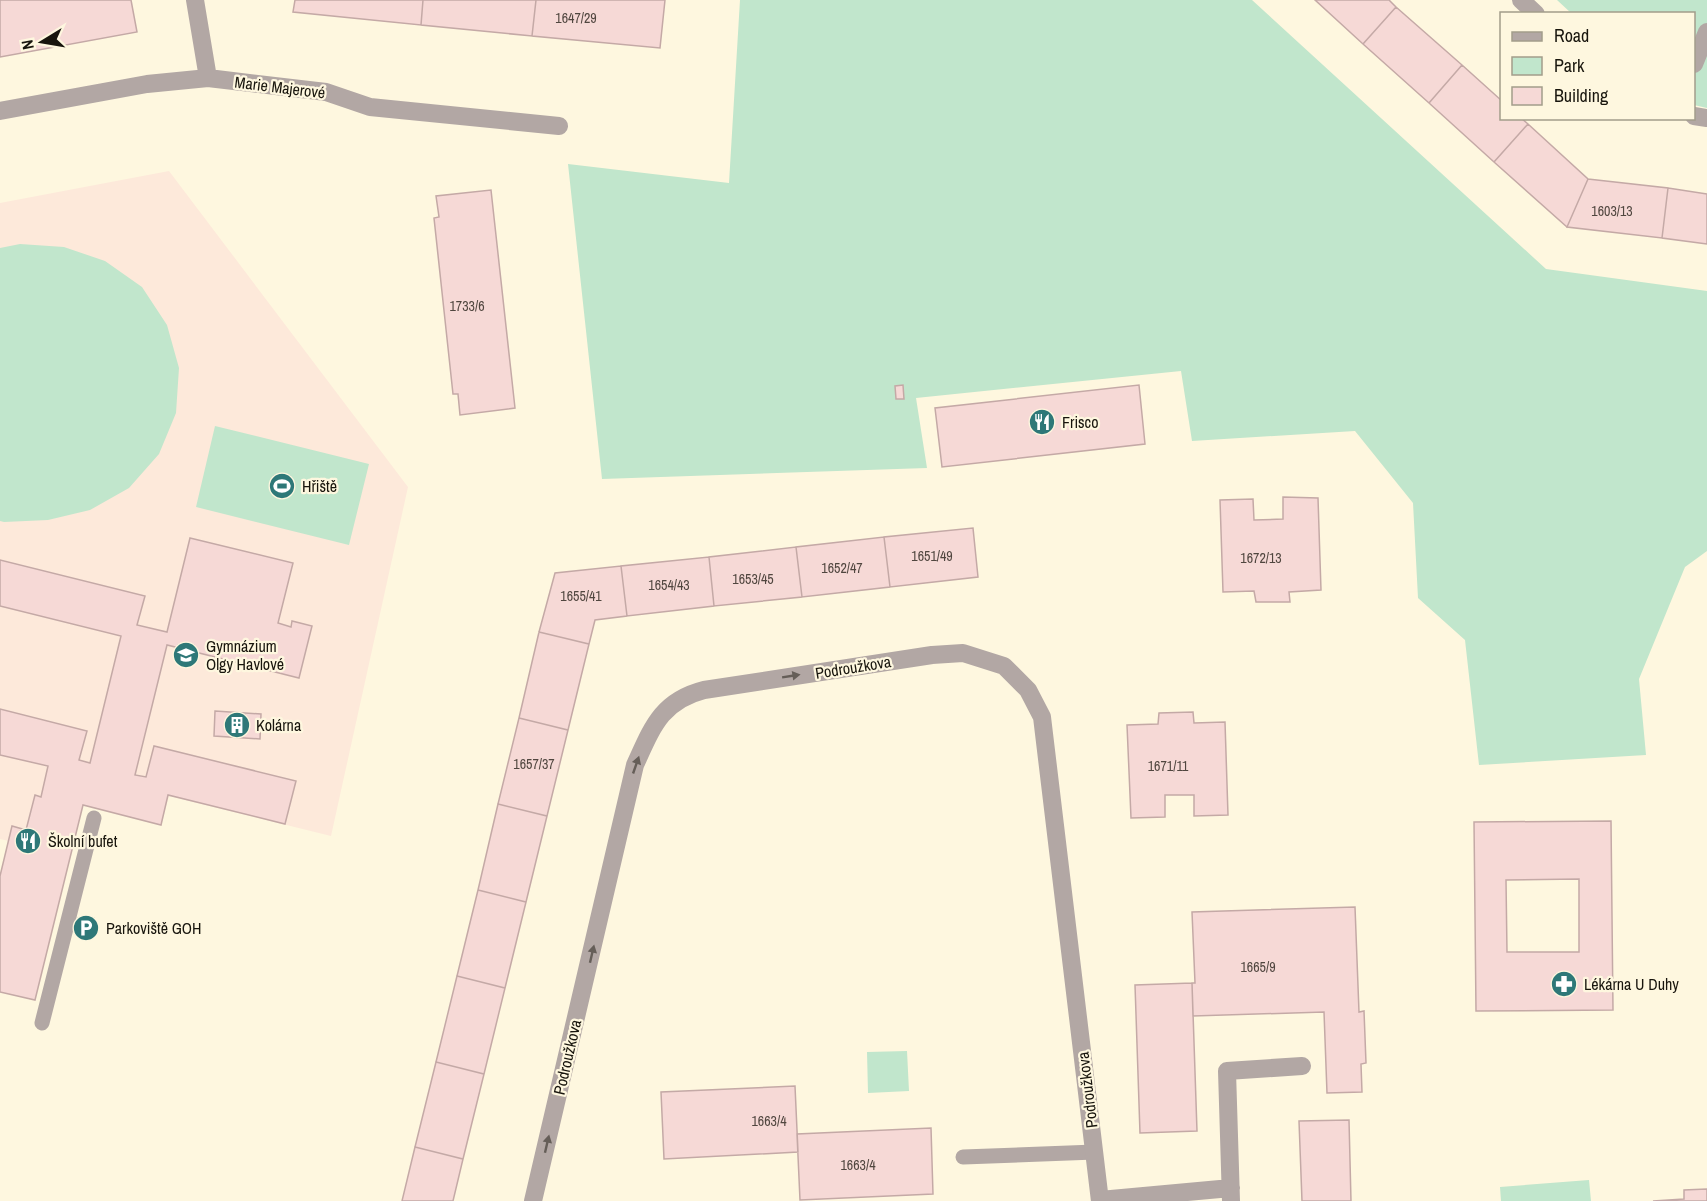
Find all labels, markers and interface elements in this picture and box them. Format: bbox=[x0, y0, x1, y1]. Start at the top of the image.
house number: 1647/29 bbox=[555, 9, 597, 27]
north arrow bbox=[12, 12, 72, 72]
legend bbox=[1500, 12, 1695, 120]
text: Road bbox=[1554, 23, 1589, 48]
text: N bbox=[16, 38, 39, 52]
text: Park bbox=[1554, 53, 1585, 78]
street label: Marie Majerové bbox=[233, 71, 327, 103]
text: Building bbox=[1554, 83, 1609, 108]
house number: 1603/13 bbox=[1591, 202, 1633, 220]
house number: 1733/6 bbox=[449, 297, 485, 315]
restaurant icon: Frisco bbox=[1027, 407, 1057, 437]
place label: Frisco bbox=[1062, 411, 1098, 433]
sports icon: Hřiště bbox=[267, 471, 297, 501]
place label: Hřiště bbox=[302, 475, 337, 497]
house number: 1651/49 bbox=[911, 547, 953, 565]
house number: 1672/13 bbox=[1240, 549, 1282, 567]
house number: 1652/47 bbox=[821, 559, 863, 577]
house number: 1653/45 bbox=[732, 570, 774, 588]
house number: 1654/43 bbox=[648, 576, 690, 594]
house number: 1655/41 bbox=[560, 587, 602, 605]
place label: Gymnázium Olgy Havlové bbox=[206, 635, 284, 675]
school or university icon: Gymnázium Olgy Havlové bbox=[171, 640, 201, 670]
street label: Podroužkova bbox=[813, 650, 893, 684]
one-way arrow bbox=[782, 672, 801, 681]
building icon: Kolárna bbox=[222, 710, 252, 740]
place label: Kolárna bbox=[256, 714, 302, 736]
house number: 1657/37 bbox=[513, 755, 555, 773]
one-way arrow bbox=[632, 755, 642, 773]
house number: 1671/11 bbox=[1148, 757, 1189, 775]
restaurant icon: Školní bufet bbox=[13, 826, 43, 856]
place label: Školní bufet bbox=[48, 830, 118, 852]
parking icon: Parkoviště GOH bbox=[71, 913, 101, 943]
place label: Parkoviště GOH bbox=[106, 917, 202, 939]
one-way arrow bbox=[587, 945, 597, 963]
house number: 1665/9 bbox=[1240, 958, 1276, 976]
pharmacy icon: Lékárna U Duhy bbox=[1549, 969, 1579, 999]
place label: Lékárna U Duhy bbox=[1584, 973, 1679, 995]
street label: Podroužkova bbox=[548, 1017, 586, 1097]
street label: Podroužkova bbox=[1071, 1050, 1103, 1129]
house number: 1663/4 bbox=[751, 1112, 787, 1130]
one-way arrow bbox=[542, 1135, 552, 1153]
house number: 1663/4 bbox=[840, 1156, 876, 1174]

